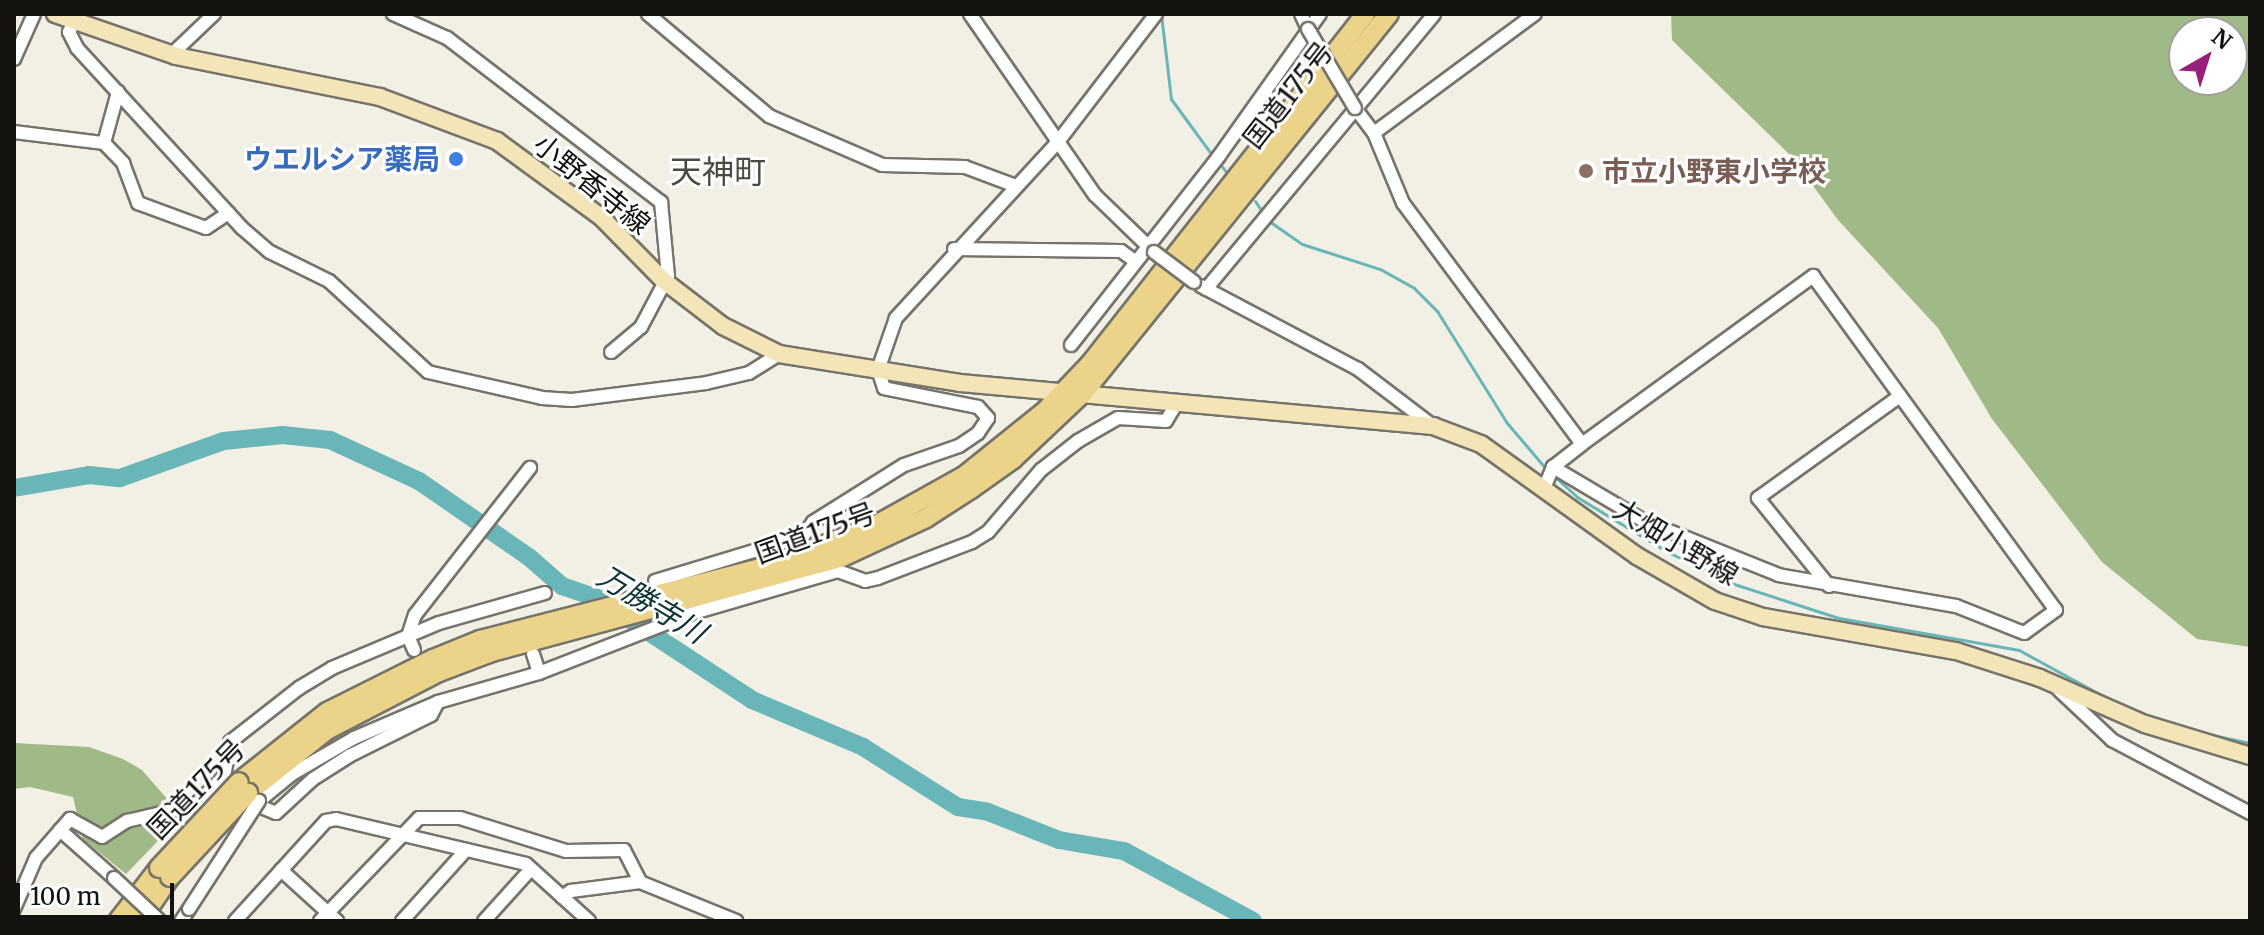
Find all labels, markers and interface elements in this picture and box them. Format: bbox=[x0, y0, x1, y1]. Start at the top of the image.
north arrow bbox=[2168, 16, 2248, 96]
text: N bbox=[2206, 23, 2237, 55]
street label: 国道175号 bbox=[1236, 35, 1340, 155]
street label: 小野香寺線 bbox=[527, 127, 657, 241]
place label: ウエルシア薬局 bbox=[244, 142, 440, 176]
marker: ウエルシア薬局 bbox=[447, 150, 465, 168]
district label: 天神町 bbox=[670, 153, 766, 191]
place label: 市立小野東小学校 bbox=[1602, 154, 1826, 188]
marker: 市立小野東小学校 bbox=[1577, 162, 1595, 180]
street label: 大畑小野線 bbox=[1607, 492, 1745, 592]
street label: 国道175号 bbox=[750, 496, 880, 570]
water label: 万勝寺川 bbox=[591, 558, 713, 650]
street label: 国道175号 bbox=[140, 732, 252, 846]
scale bar bbox=[20, 867, 178, 917]
text: 100 m bbox=[30, 881, 100, 912]

